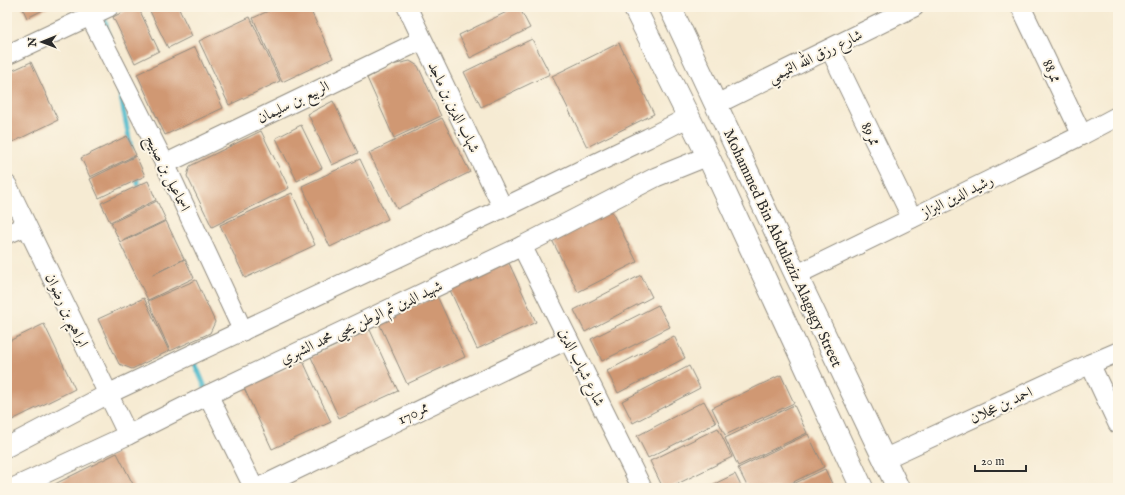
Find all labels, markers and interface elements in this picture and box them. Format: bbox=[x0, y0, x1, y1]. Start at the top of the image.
north arrow bbox=[22, 22, 62, 62]
street label: شارع رزق الله التميمي bbox=[764, 23, 867, 91]
text: N bbox=[26, 37, 40, 48]
street label: ممر88 bbox=[1038, 56, 1065, 86]
street label: شهاب الدين بن ماجد bbox=[423, 59, 484, 156]
street label: الربيع بن سليمان bbox=[254, 77, 334, 132]
street label: ممر89 bbox=[857, 119, 884, 149]
street label: Mohammed Bin Abdulaziz Alagagy Street bbox=[719, 126, 846, 370]
street label: اسماعيل بن صبيح bbox=[137, 132, 194, 216]
street label: رشيد الدين البزاز bbox=[916, 171, 997, 223]
street label: ابراهيم بن رضوان bbox=[36, 270, 93, 353]
street label: شهيد الدين ثم الوطن يحيى محمد الشهري bbox=[277, 276, 447, 371]
street label: شارع شهاب الدين bbox=[552, 325, 609, 411]
street label: احمد بن عجلان bbox=[967, 383, 1036, 428]
street label: ممر170 bbox=[395, 398, 432, 429]
scale bar bbox=[975, 447, 1026, 473]
text: 20 m bbox=[981, 454, 1004, 469]

